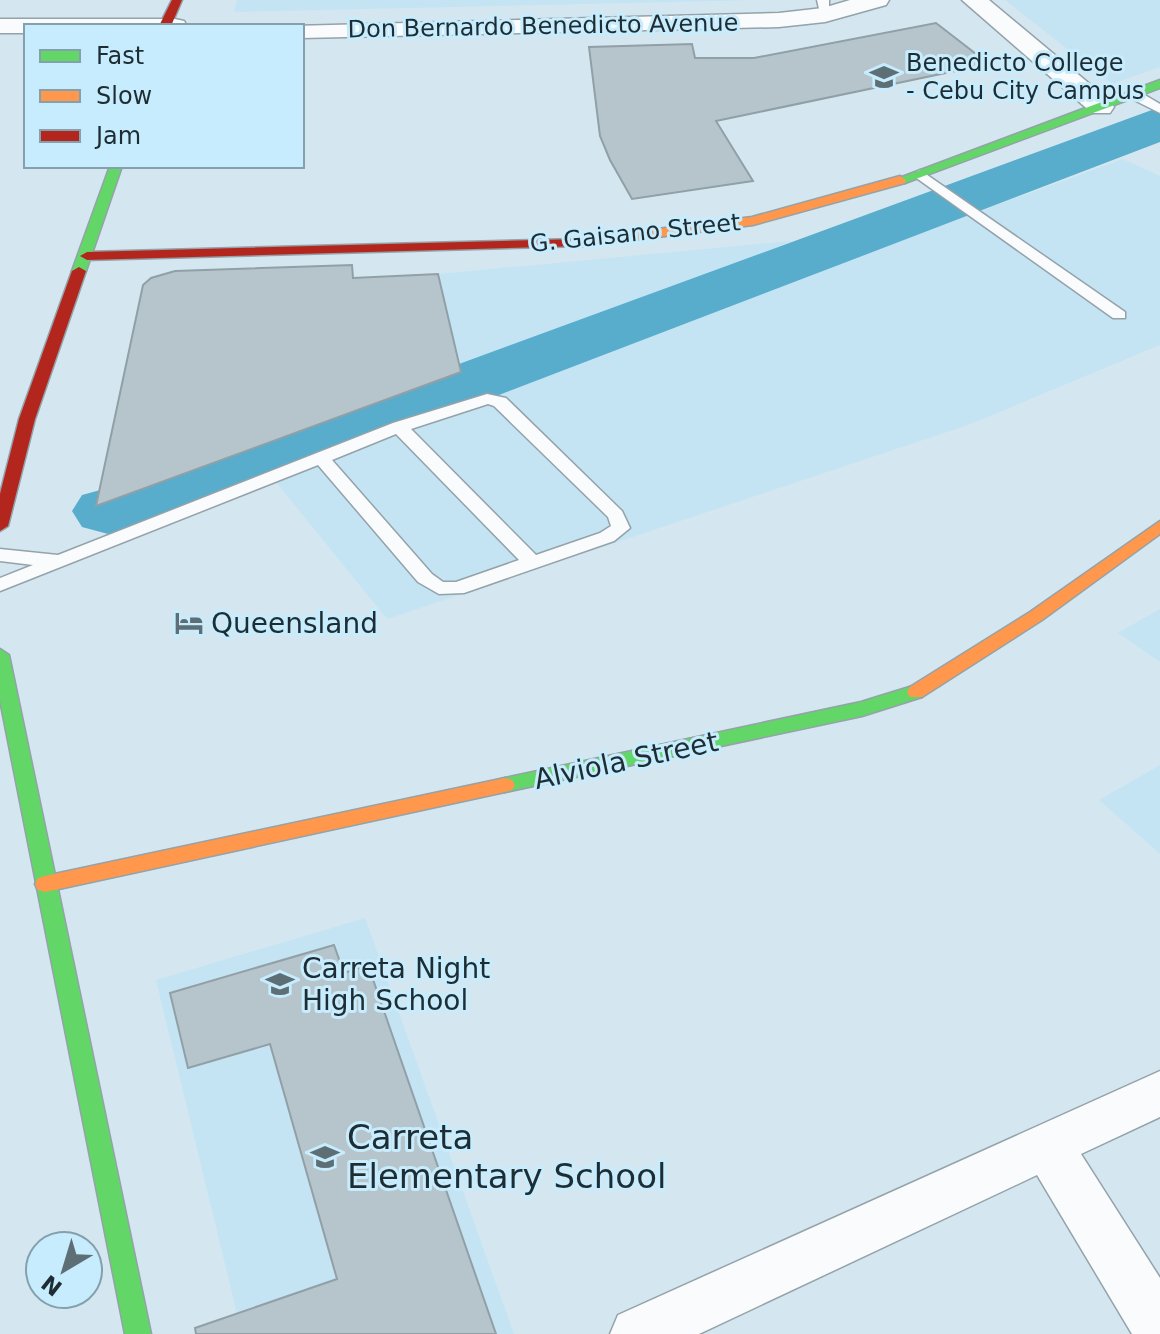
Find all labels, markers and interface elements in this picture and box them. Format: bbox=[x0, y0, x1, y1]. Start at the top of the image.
street label: Don Bernardo Benedicto Avenue bbox=[347, 9, 739, 43]
legend bbox=[24, 24, 304, 168]
text: Fast bbox=[96, 42, 144, 70]
place label: Benedicto College - Cebu City Campus bbox=[906, 49, 1144, 105]
school or university icon: Benedicto College - Cebu City Campus bbox=[869, 62, 899, 92]
text: Slow bbox=[96, 82, 152, 110]
text: Jam bbox=[94, 122, 141, 150]
street label: G. Gaisano Street bbox=[528, 208, 742, 258]
place label: Queensland bbox=[211, 607, 378, 640]
hotel icon: Queensland bbox=[174, 608, 204, 638]
street label: Alviola Street bbox=[531, 725, 721, 796]
place label: Carreta Night High School bbox=[302, 952, 490, 1017]
school or university icon: Carreta Night High School bbox=[265, 969, 295, 999]
place label: Carreta Elementary School bbox=[347, 1117, 666, 1196]
school or university icon: Carreta Elementary School bbox=[310, 1142, 340, 1172]
north arrow bbox=[24, 1230, 104, 1310]
text: N bbox=[37, 1270, 67, 1301]

